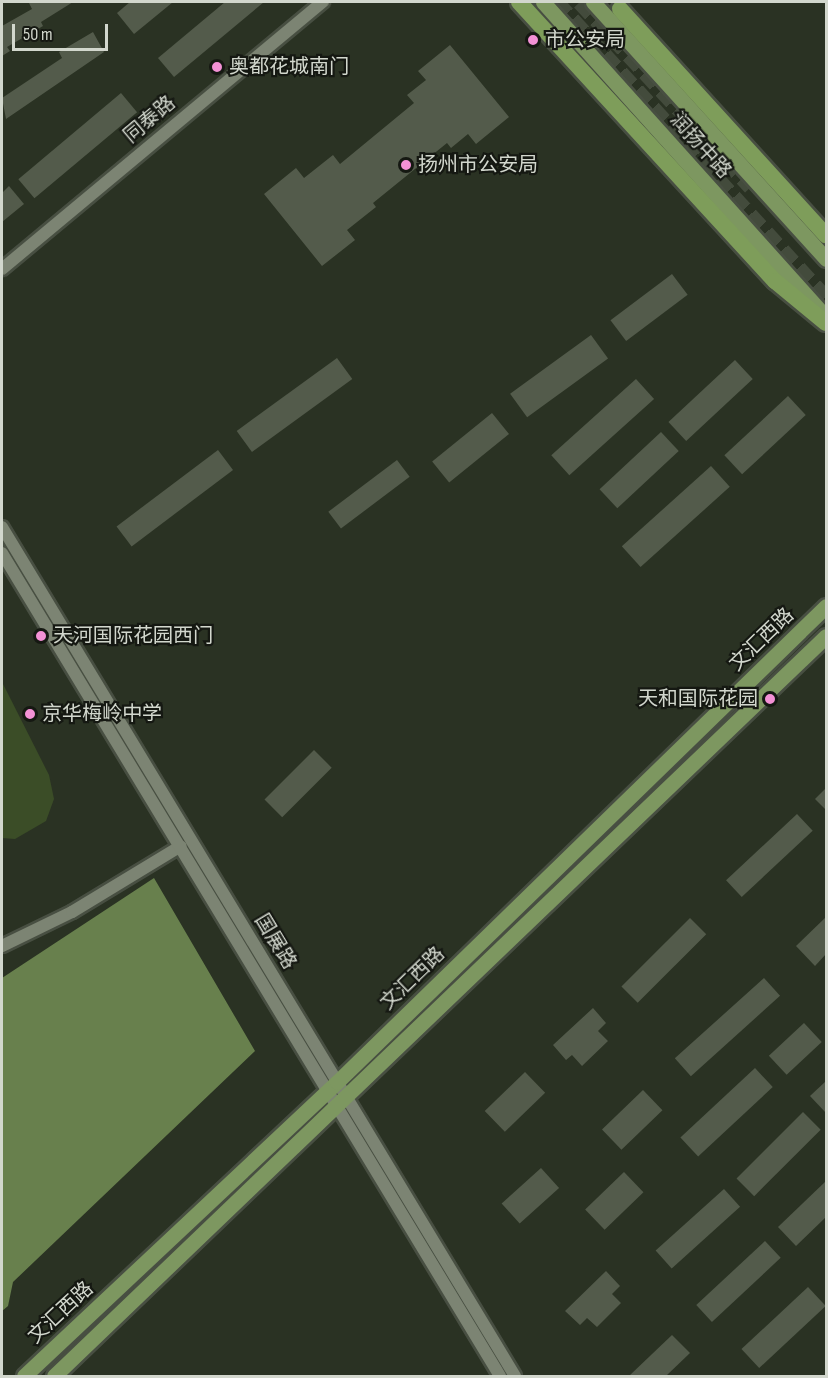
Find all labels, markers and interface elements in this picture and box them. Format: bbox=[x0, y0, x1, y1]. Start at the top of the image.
scale bar bbox=[15, 12, 111, 50]
text: 50 m bbox=[23, 24, 53, 45]
place label: 市公安局 bbox=[545, 28, 625, 52]
marker: 市公安局 bbox=[526, 33, 540, 47]
place label: 奥都花城南门 bbox=[229, 55, 349, 79]
marker: 奥都花城南门 bbox=[210, 60, 224, 74]
street label: 同泰路 bbox=[119, 92, 181, 148]
street label: 润扬中路 bbox=[664, 108, 736, 184]
place label: 扬州市公安局 bbox=[418, 153, 538, 177]
marker: 扬州市公安局 bbox=[399, 158, 413, 172]
street label: 文汇西路 bbox=[725, 604, 799, 676]
place label: 天河国际花园西门 bbox=[53, 624, 213, 648]
marker: 天河国际花园西门 bbox=[34, 629, 48, 643]
place label: 天和国际花园 bbox=[638, 687, 758, 711]
marker: 天和国际花园 bbox=[763, 692, 777, 706]
place label: 京华梅岭中学 bbox=[42, 702, 162, 726]
marker: 京华梅岭中学 bbox=[23, 707, 37, 721]
street label: 国展路 bbox=[249, 910, 301, 974]
street label: 文汇西路 bbox=[376, 943, 450, 1015]
street label: 文汇西路 bbox=[24, 1277, 98, 1349]

